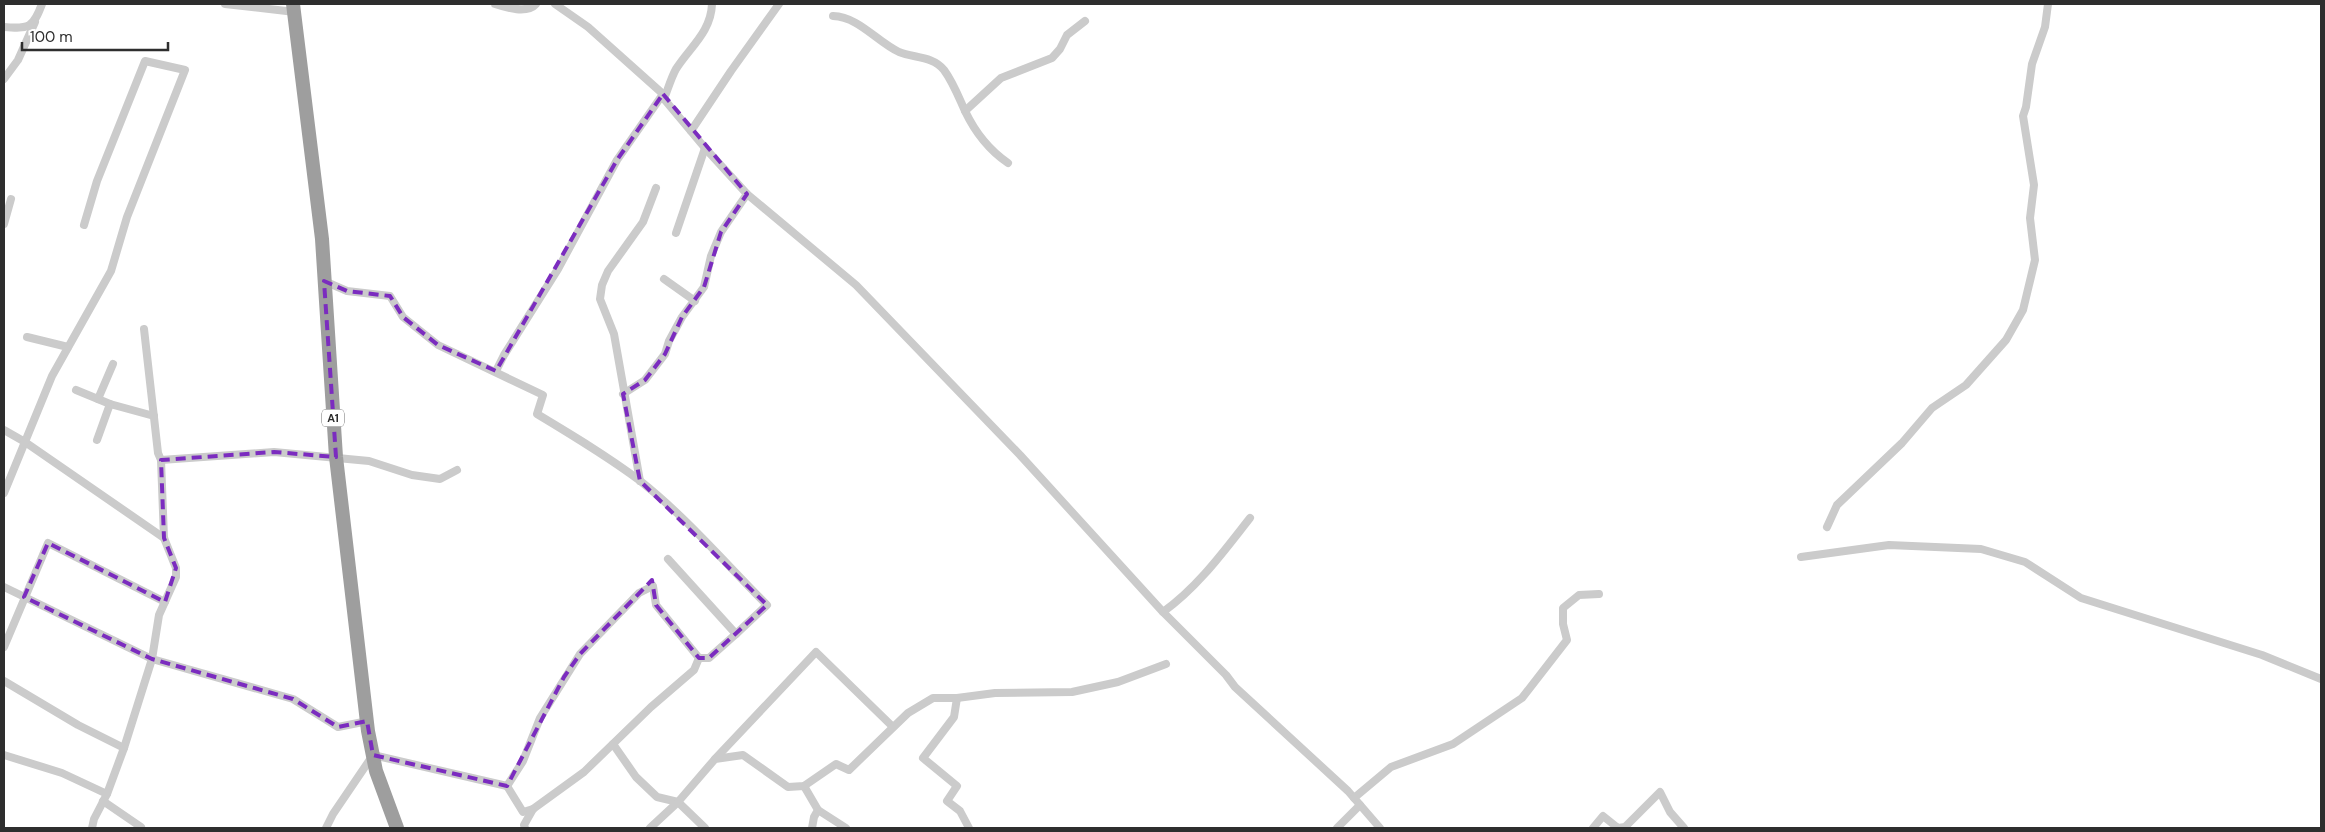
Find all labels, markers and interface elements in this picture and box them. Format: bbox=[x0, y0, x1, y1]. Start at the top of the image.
scale bar bbox=[22, 20, 169, 52]
text: 100 m bbox=[30, 27, 73, 47]
road number: A1 bbox=[322, 409, 344, 426]

